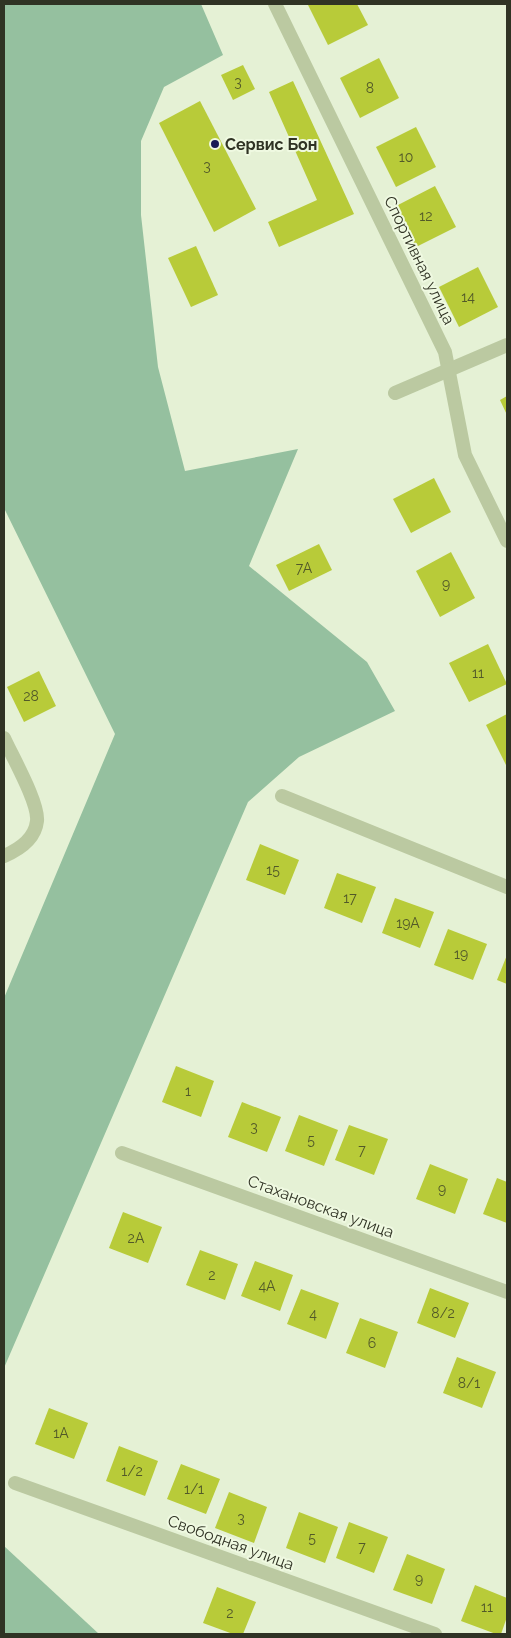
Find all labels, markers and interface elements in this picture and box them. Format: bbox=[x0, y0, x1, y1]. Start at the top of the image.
house number: 3 bbox=[234, 74, 242, 90]
house number: 8 bbox=[366, 80, 374, 96]
place label: Сервис Бон bbox=[225, 135, 317, 154]
marker: Сервис Бон bbox=[209, 138, 221, 150]
house number: 10 bbox=[399, 149, 413, 165]
house number: 3 bbox=[203, 158, 211, 174]
street label: Спортивная улица bbox=[380, 193, 459, 327]
house number: 12 bbox=[419, 208, 433, 224]
house number: 14 bbox=[461, 289, 475, 305]
house number: 7А bbox=[296, 560, 313, 576]
house number: 9 bbox=[442, 576, 450, 592]
house number: 11 bbox=[472, 665, 484, 681]
house number: 28 bbox=[23, 688, 39, 704]
house number: 15 bbox=[266, 862, 280, 878]
house number: 17 bbox=[343, 890, 357, 906]
house number: 19А bbox=[396, 915, 420, 931]
house number: 19 bbox=[454, 946, 468, 962]
house number: 1 bbox=[185, 1083, 191, 1099]
house number: 3 bbox=[250, 1119, 258, 1135]
house number: 5 bbox=[307, 1132, 315, 1148]
house number: 7 bbox=[358, 1142, 366, 1158]
street label: Стахановская улица bbox=[245, 1171, 397, 1242]
house number: 9 bbox=[438, 1181, 446, 1197]
house number: 2А bbox=[128, 1230, 145, 1246]
house number: 2 bbox=[208, 1267, 216, 1283]
house number: 4А bbox=[258, 1278, 276, 1294]
house number: 8/2 bbox=[431, 1305, 455, 1321]
house number: 4 bbox=[309, 1306, 317, 1322]
house number: 6 bbox=[368, 1335, 376, 1351]
house number: 8/1 bbox=[458, 1375, 480, 1391]
house number: 1А bbox=[53, 1425, 69, 1441]
house number: 1/2 bbox=[121, 1463, 143, 1479]
house number: 1/1 bbox=[184, 1481, 204, 1497]
house number: 3 bbox=[237, 1510, 245, 1526]
street label: Свободная улица bbox=[165, 1511, 296, 1574]
house number: 5 bbox=[308, 1530, 316, 1546]
house number: 7 bbox=[358, 1539, 366, 1555]
house number: 9 bbox=[415, 1571, 423, 1587]
house number: 11 bbox=[481, 1599, 493, 1615]
house number: 2 bbox=[226, 1605, 234, 1621]

